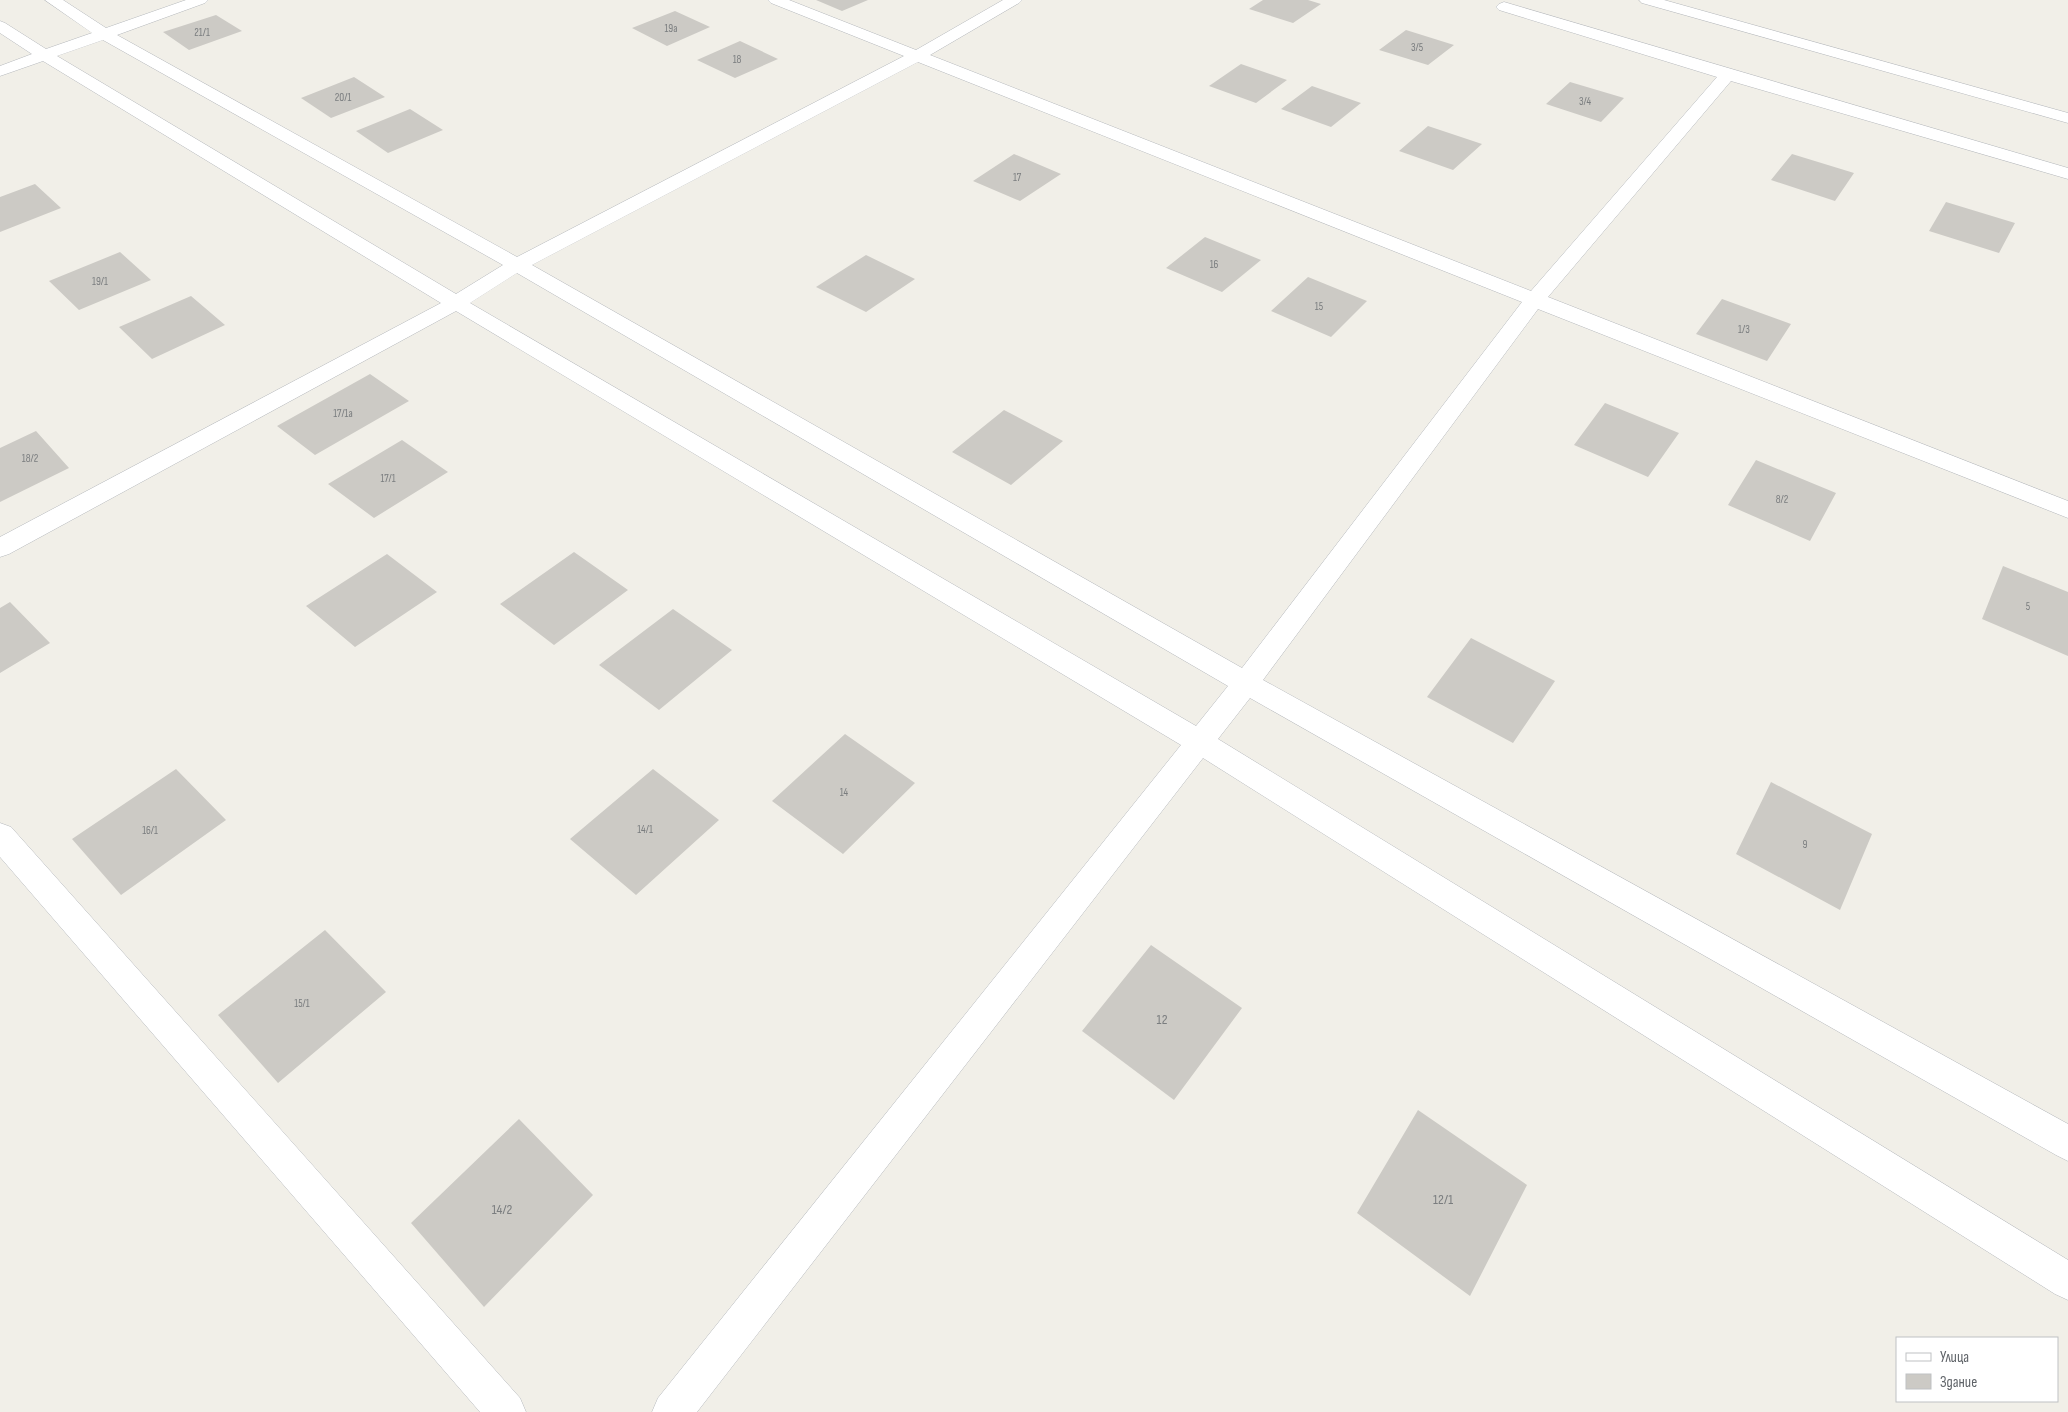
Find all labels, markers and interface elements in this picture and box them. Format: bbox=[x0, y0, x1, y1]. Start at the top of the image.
house number: 19а bbox=[665, 22, 677, 35]
house number: 21/1 bbox=[194, 26, 210, 39]
house number: 3/5 bbox=[1411, 41, 1423, 54]
house number: 18 bbox=[733, 53, 742, 66]
house number: 20/1 bbox=[335, 91, 351, 104]
house number: 3/4 bbox=[1579, 95, 1591, 108]
house number: 17 bbox=[1013, 171, 1022, 184]
house number: 16 bbox=[1210, 258, 1219, 271]
house number: 19/1 bbox=[92, 275, 108, 288]
house number: 15 bbox=[1315, 300, 1323, 313]
house number: 1/3 bbox=[1738, 323, 1750, 336]
house number: 17/1а bbox=[333, 407, 353, 420]
house number: 18/2 bbox=[22, 452, 39, 465]
house number: 17/1 bbox=[380, 472, 396, 485]
house number: 8/2 bbox=[1776, 493, 1789, 506]
house number: 5 bbox=[2026, 600, 2030, 613]
house number: 14 bbox=[840, 786, 849, 799]
house number: 14/1 bbox=[637, 823, 653, 836]
house number: 16/1 bbox=[142, 824, 158, 837]
house number: 9 bbox=[1803, 838, 1808, 851]
house number: 15/1 bbox=[294, 997, 310, 1010]
house number: 12 bbox=[1157, 1011, 1168, 1028]
house number: 12/1 bbox=[1433, 1191, 1453, 1208]
house number: 14/2 bbox=[492, 1201, 513, 1218]
legend bbox=[1896, 1337, 2058, 1402]
text: Улица bbox=[1940, 1348, 1969, 1367]
text: Здание bbox=[1940, 1373, 1977, 1392]

